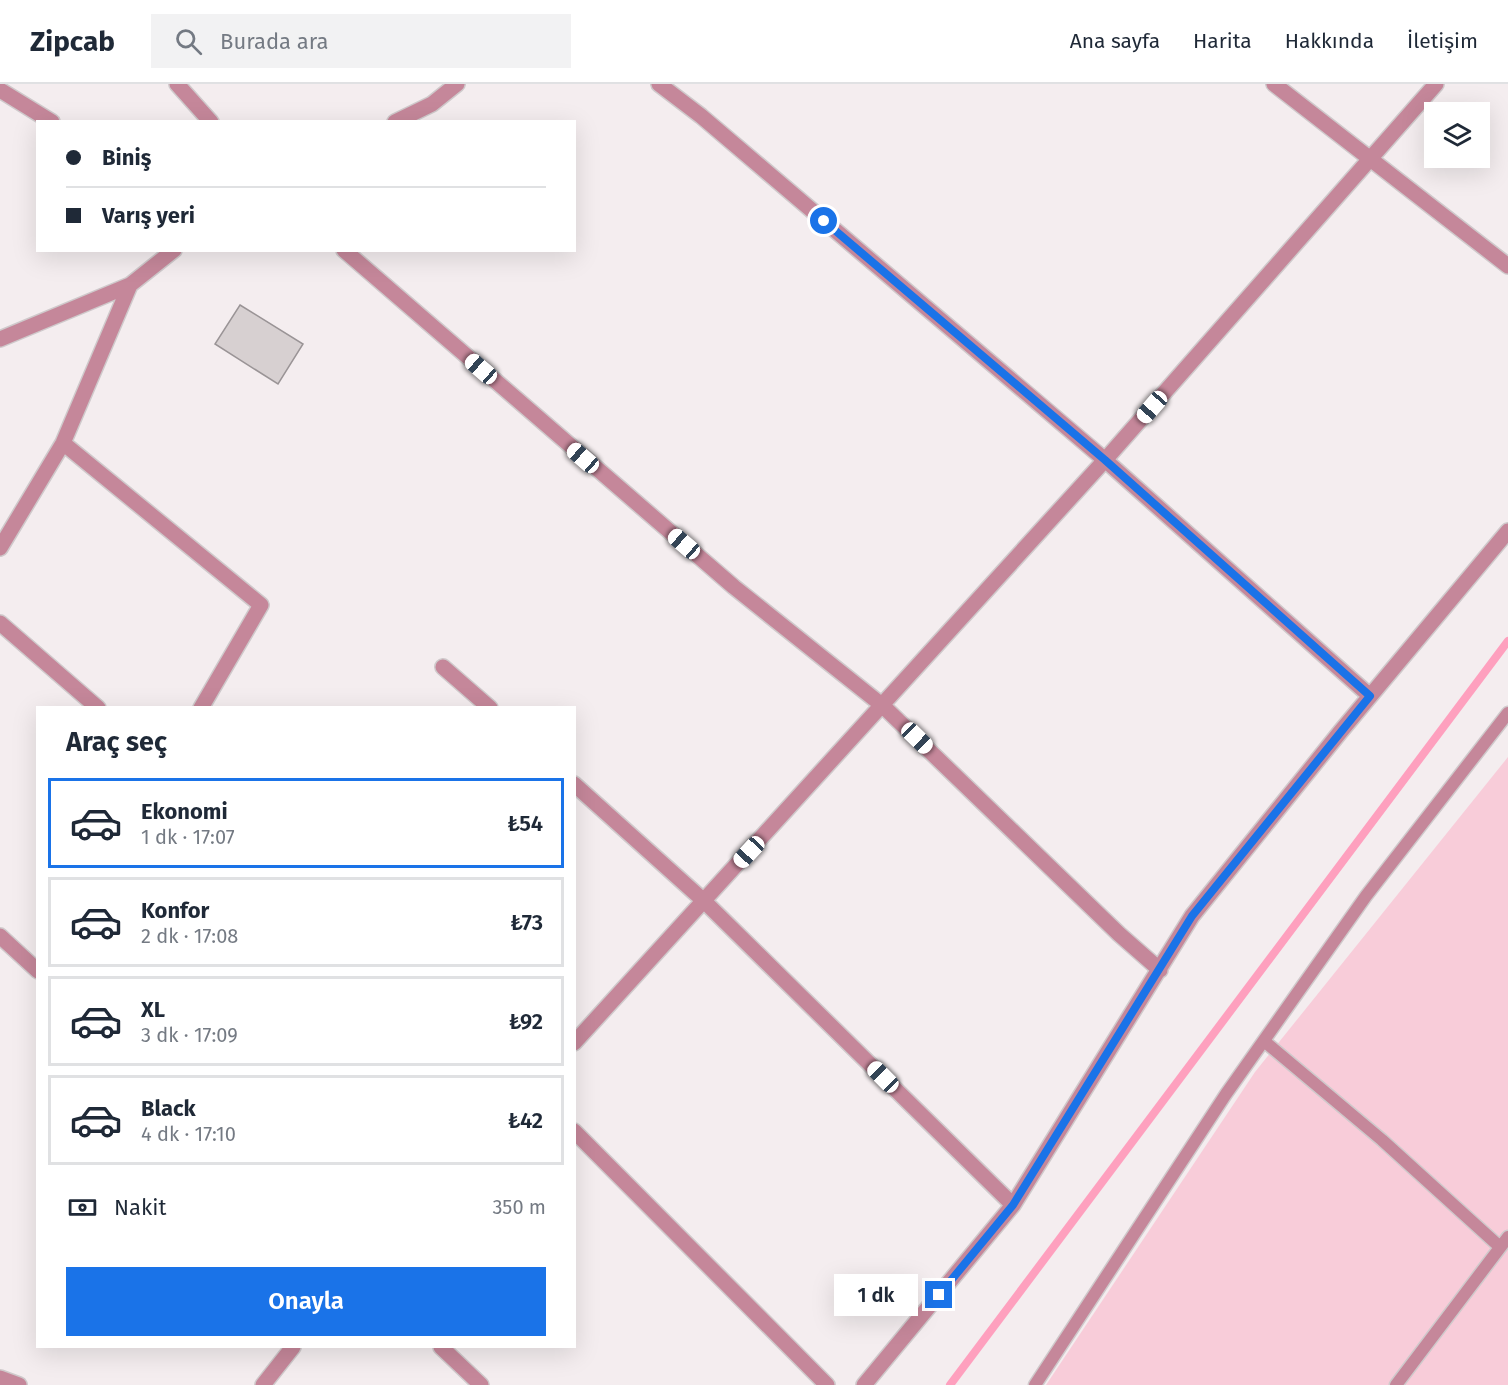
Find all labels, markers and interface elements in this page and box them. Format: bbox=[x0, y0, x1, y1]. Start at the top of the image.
search box bbox=[151, 14, 571, 68]
text: Zipcab bbox=[30, 25, 115, 58]
icon: search bbox=[172, 25, 205, 58]
text: Burada ara bbox=[220, 28, 329, 55]
text: Ana sayfa bbox=[1070, 28, 1160, 54]
text: Harita bbox=[1193, 28, 1252, 54]
text: Hakkında bbox=[1285, 28, 1374, 54]
text: İletişim bbox=[1407, 28, 1478, 54]
map controls bbox=[1424, 102, 1490, 168]
button: layers bbox=[1424, 102, 1490, 168]
text: Biniş bbox=[102, 144, 151, 171]
text: Varış yeri bbox=[102, 202, 195, 229]
route start bbox=[810, 207, 837, 234]
car bbox=[462, 350, 500, 388]
car bbox=[1133, 388, 1171, 426]
car bbox=[564, 439, 602, 477]
car bbox=[665, 525, 703, 563]
car bbox=[898, 719, 936, 757]
text: Araç seç bbox=[66, 726, 167, 758]
icon: car bbox=[69, 796, 123, 850]
text: Ekonomi bbox=[141, 798, 228, 825]
text: ₺54 bbox=[507, 810, 543, 837]
text: 1 dk · 17:07 bbox=[141, 825, 235, 849]
car bbox=[730, 833, 768, 871]
icon: car bbox=[69, 895, 123, 949]
text: Konfor bbox=[141, 897, 209, 924]
text: ₺73 bbox=[510, 909, 543, 936]
text: 2 dk · 17:08 bbox=[141, 924, 238, 948]
icon: car bbox=[69, 994, 123, 1048]
text: XL bbox=[141, 996, 165, 1023]
text: ₺92 bbox=[509, 1008, 543, 1035]
text: 3 dk · 17:09 bbox=[141, 1023, 238, 1047]
car bbox=[864, 1058, 902, 1096]
icon: car bbox=[69, 1093, 123, 1147]
text: Black bbox=[141, 1095, 196, 1122]
text: ₺42 bbox=[508, 1107, 543, 1134]
text: 4 dk · 17:10 bbox=[141, 1122, 236, 1146]
icon: cash bbox=[66, 1191, 99, 1224]
text: Nakit bbox=[114, 1194, 166, 1221]
text: 350 m bbox=[492, 1195, 546, 1219]
button: Onayla bbox=[66, 1267, 546, 1336]
callout: 1 dk bbox=[834, 1274, 918, 1316]
route end bbox=[925, 1281, 952, 1308]
text: 1 dk bbox=[858, 1283, 894, 1307]

